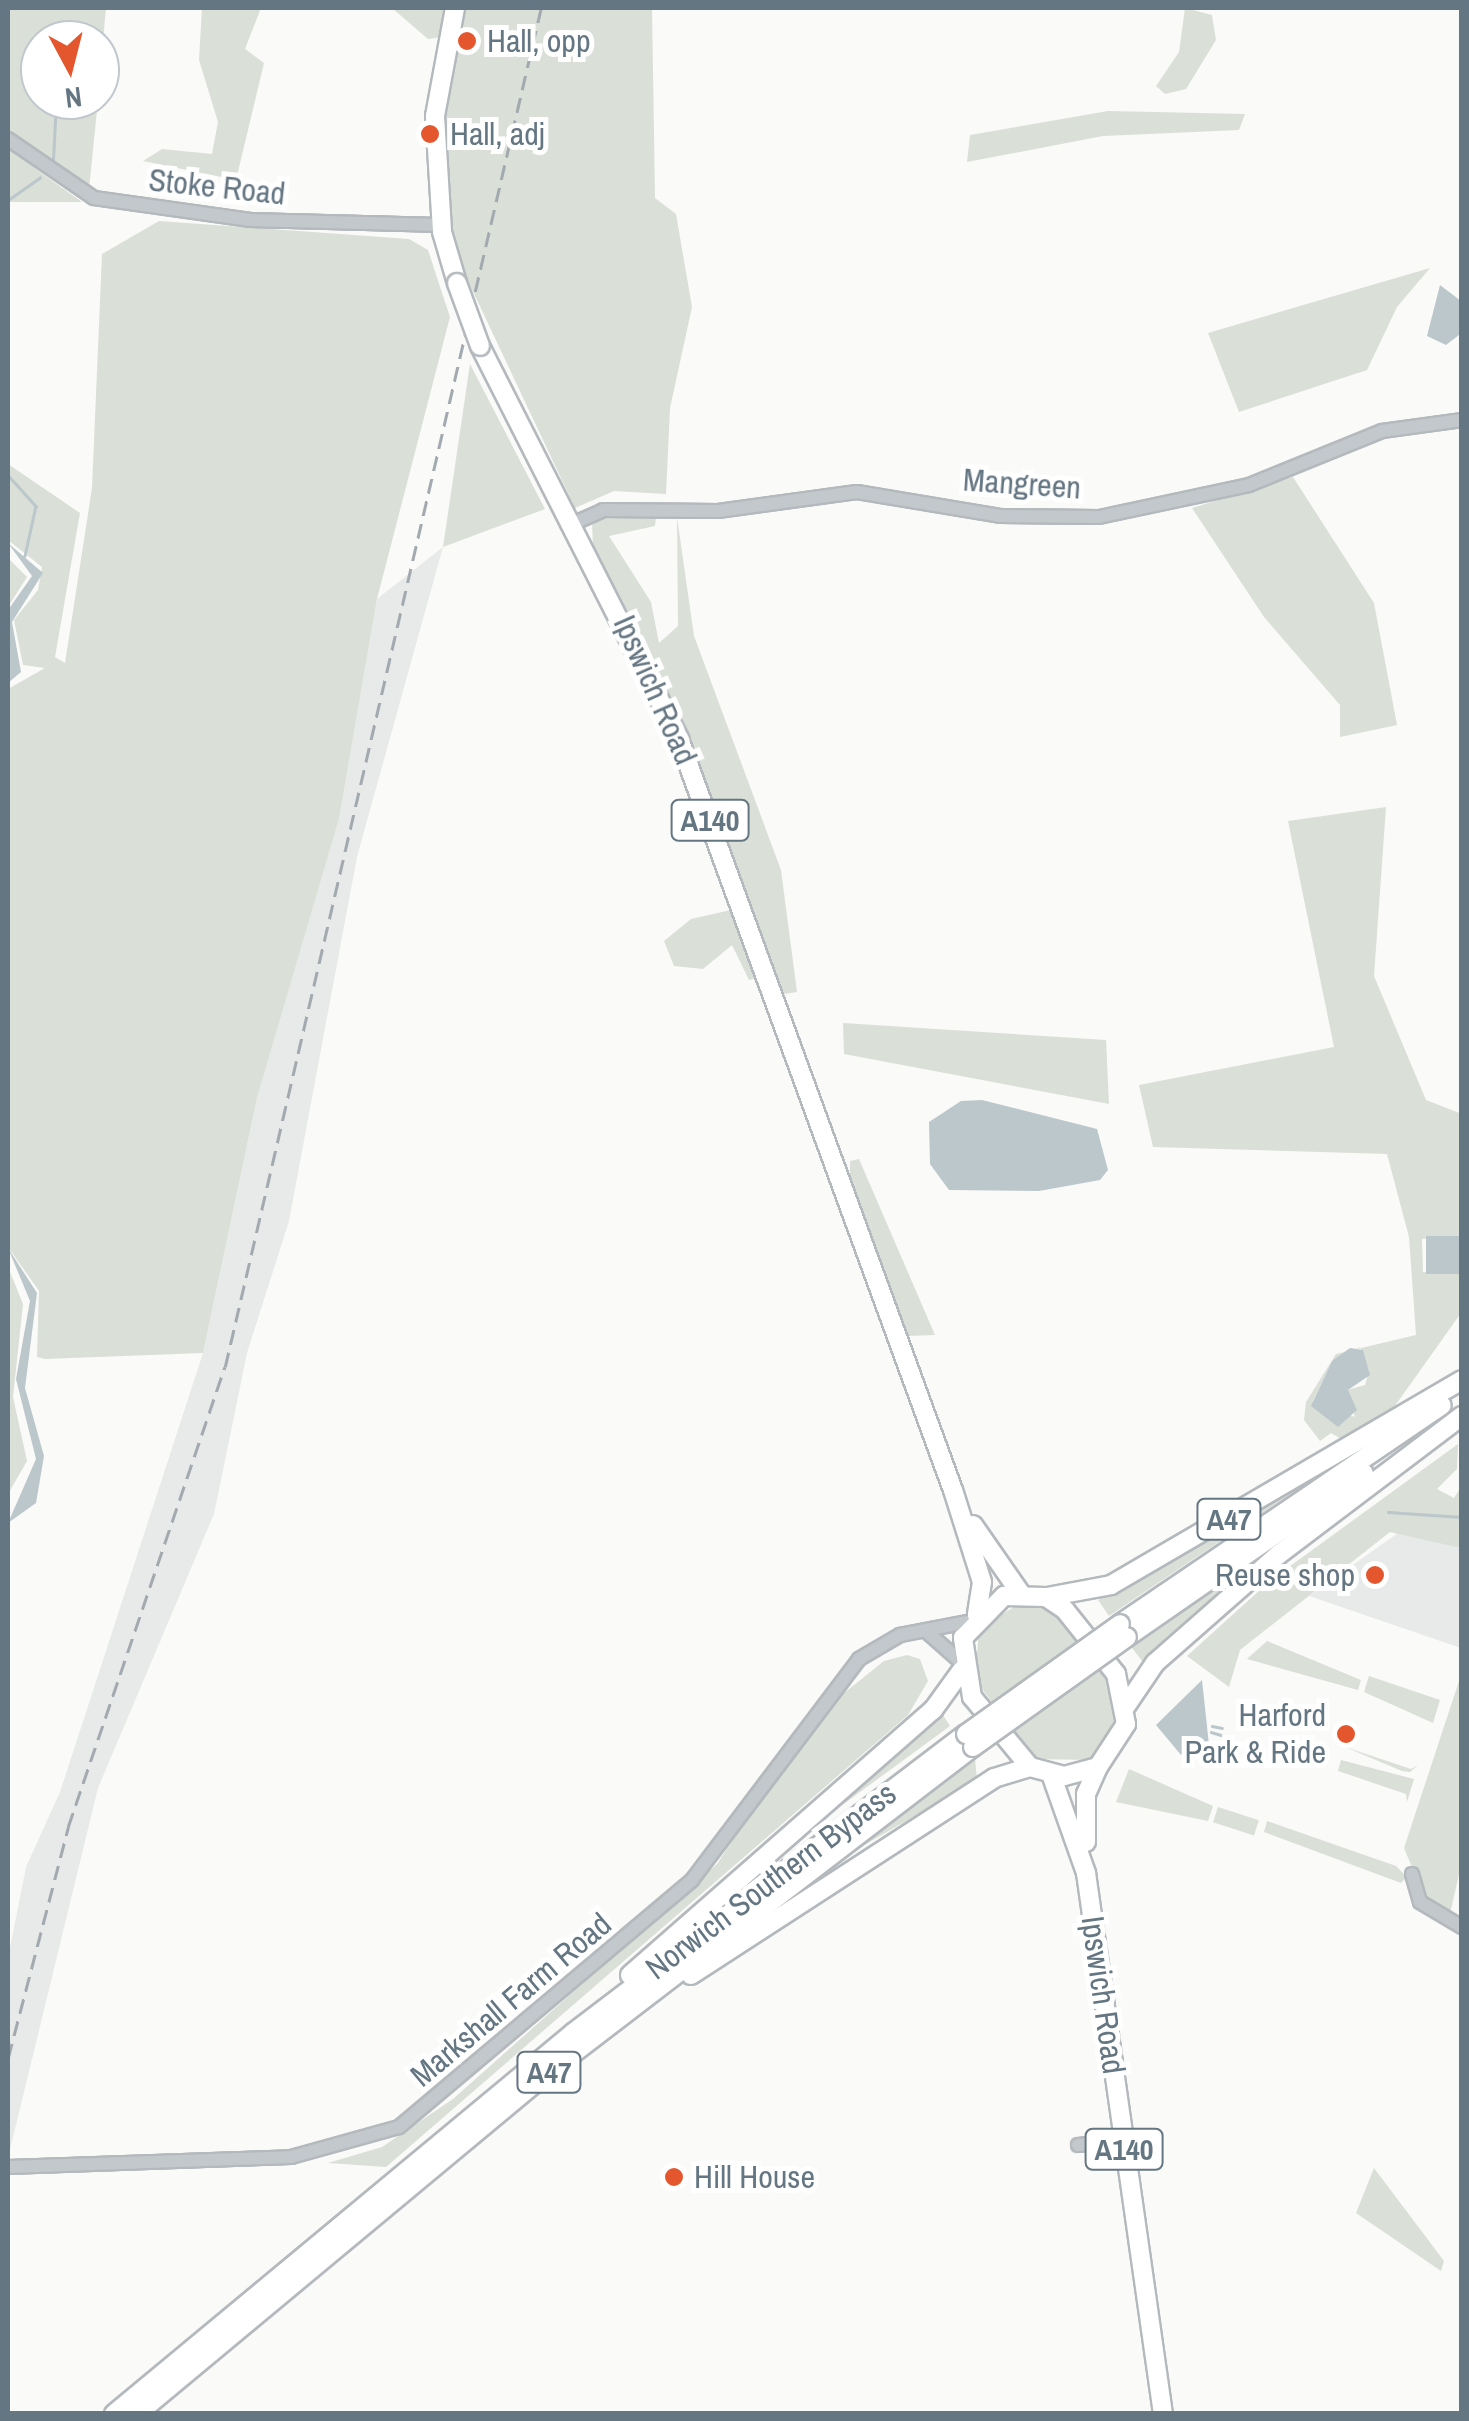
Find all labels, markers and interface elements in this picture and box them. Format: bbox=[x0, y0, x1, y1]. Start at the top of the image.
north arrow bbox=[20, 20, 120, 120]
place label: Hall, opp bbox=[487, 22, 591, 60]
marker: Hall, opp bbox=[456, 30, 478, 52]
text: N bbox=[63, 78, 84, 118]
place label: Hall, adj bbox=[450, 115, 545, 153]
marker: Hall, adj bbox=[419, 123, 441, 145]
street label: Stoke Road bbox=[147, 161, 287, 213]
street label: Mangreen bbox=[962, 461, 1082, 507]
street label: Ipswich Road bbox=[605, 610, 705, 770]
road number: A140 bbox=[670, 795, 750, 845]
road number: A47 bbox=[1194, 1494, 1264, 1544]
place label: Reuse shop bbox=[1215, 1556, 1355, 1594]
marker: Reuse shop bbox=[1364, 1564, 1386, 1586]
place label: Harford Park & Ride bbox=[1185, 1697, 1326, 1772]
marker: Harford Park & Ride bbox=[1335, 1723, 1357, 1745]
street label: Norwich Southern Bypass bbox=[638, 1774, 904, 1988]
street label: Markshall Farm Road bbox=[403, 1905, 619, 2095]
street label: Ipswich Road bbox=[1073, 1914, 1133, 2076]
road number: A47 bbox=[514, 2047, 584, 2097]
road number: A140 bbox=[1084, 2124, 1164, 2174]
place label: Hill House bbox=[694, 2158, 815, 2196]
marker: Hill House bbox=[663, 2166, 685, 2188]

